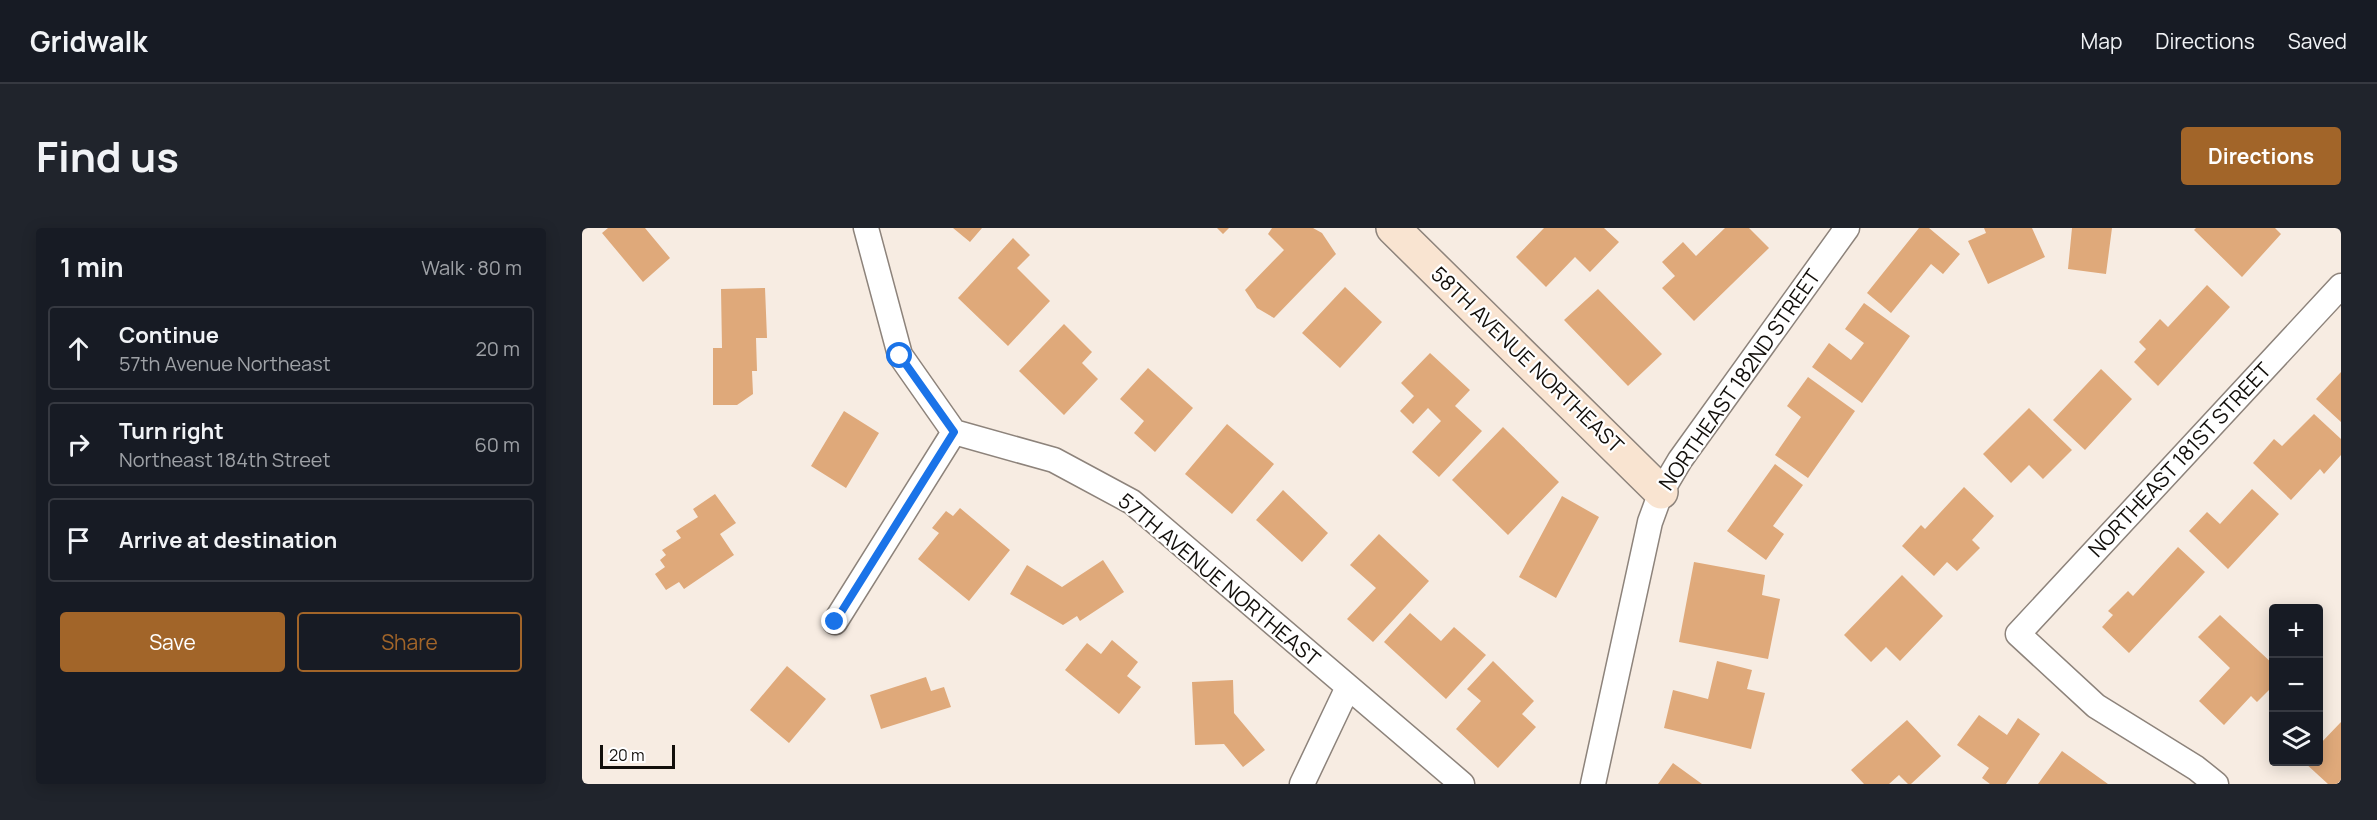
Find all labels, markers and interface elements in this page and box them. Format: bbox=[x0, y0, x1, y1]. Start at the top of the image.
text: Gridwalk bbox=[30, 22, 147, 60]
text: Map bbox=[2081, 27, 2122, 55]
text: Directions bbox=[2155, 27, 2255, 55]
text: Saved bbox=[2288, 27, 2347, 55]
text: Find us bbox=[36, 127, 179, 185]
button: Directions bbox=[2181, 127, 2341, 185]
text: 1 min bbox=[60, 249, 124, 285]
text: Walk · 80 m bbox=[421, 254, 522, 281]
street label: 58TH AVENUE NORTHEAST bbox=[1425, 260, 1630, 459]
street label: NORTHEAST 182ND STREET bbox=[1652, 263, 1827, 496]
text: Continue bbox=[119, 320, 219, 350]
icon: ahead bbox=[62, 332, 95, 365]
text: 20 m bbox=[475, 335, 520, 362]
route start bbox=[886, 342, 912, 368]
text: 57th Avenue Northeast bbox=[119, 350, 331, 377]
street label: NORTHEAST 181ST STREET bbox=[2082, 356, 2277, 563]
text: Turn right bbox=[119, 416, 224, 446]
icon: right bbox=[62, 428, 95, 461]
text: 60 m bbox=[474, 431, 520, 458]
text: Northeast 184th Street bbox=[119, 446, 331, 473]
street label: 57TH AVENUE NORTHEAST bbox=[1113, 486, 1327, 672]
icon: arrive bbox=[62, 524, 95, 557]
text: Arrive at destination bbox=[119, 525, 337, 555]
map controls bbox=[2269, 604, 2323, 766]
button: + bbox=[2269, 604, 2323, 658]
route end bbox=[821, 608, 847, 634]
button: Save bbox=[60, 612, 285, 672]
button: Share bbox=[297, 612, 522, 672]
button: − bbox=[2269, 658, 2323, 712]
button: layers bbox=[2269, 712, 2323, 766]
scale bar bbox=[600, 742, 675, 770]
text: 20 m bbox=[609, 744, 645, 766]

